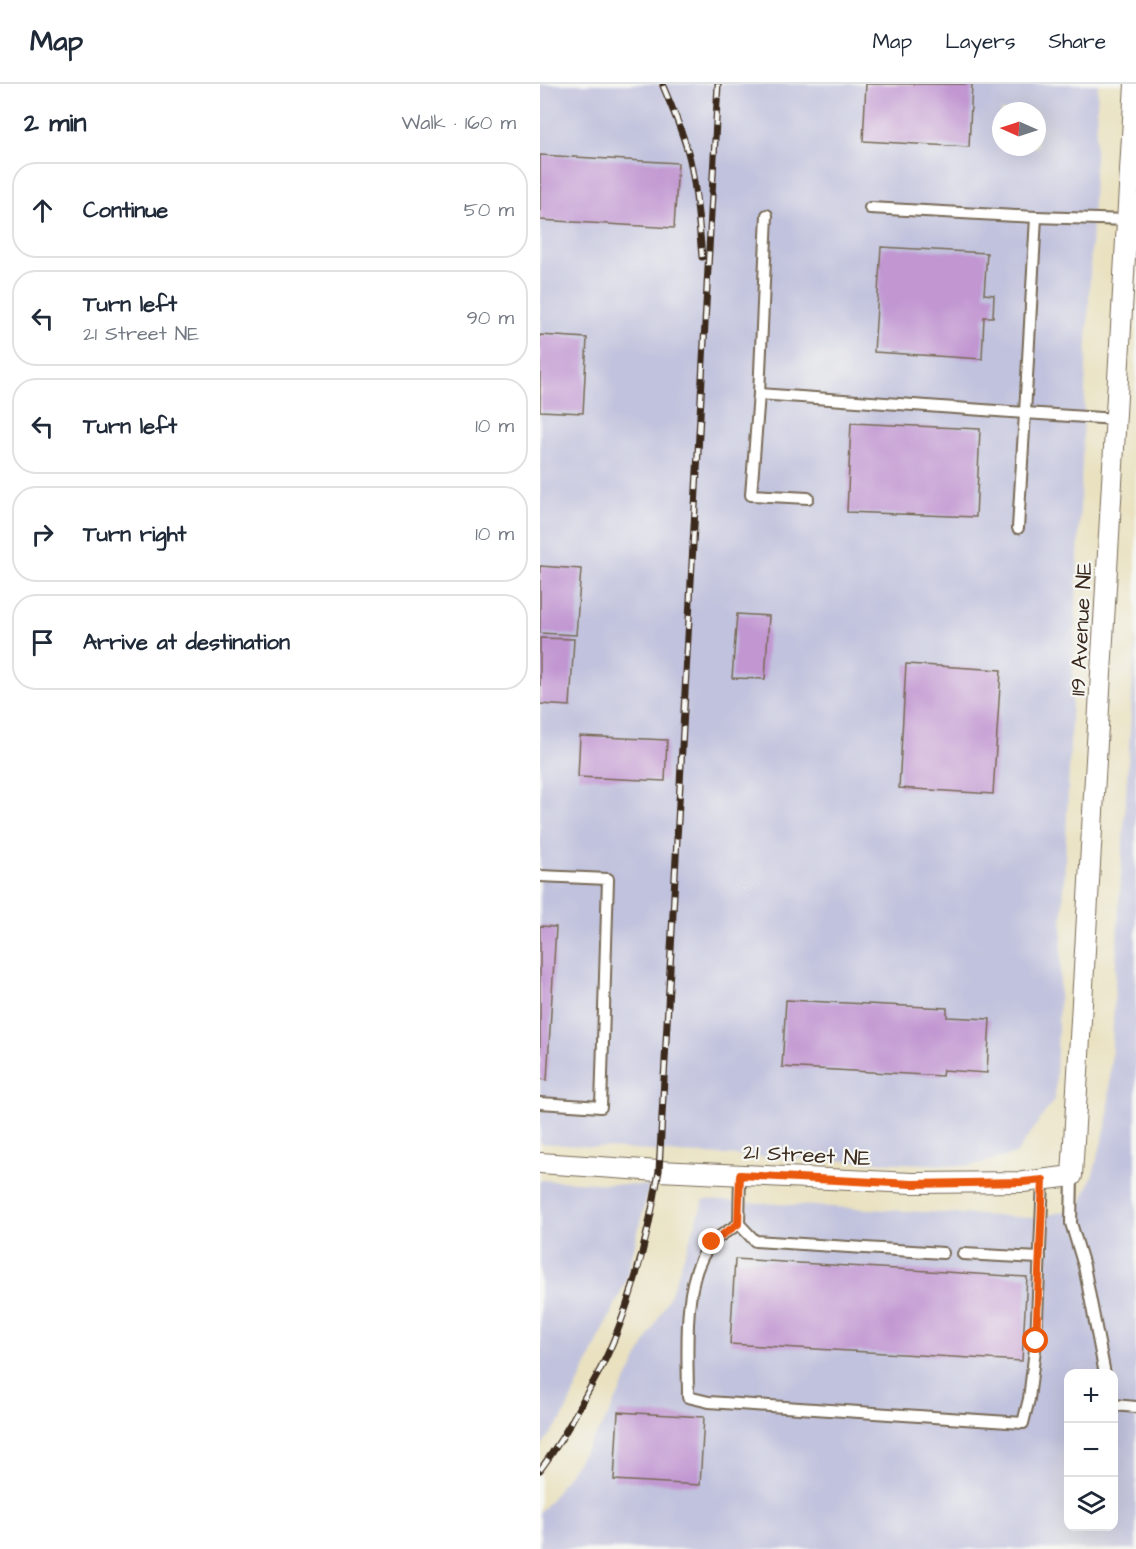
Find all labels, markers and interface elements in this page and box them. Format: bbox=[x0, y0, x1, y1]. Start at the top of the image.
text: Map bbox=[30, 22, 83, 61]
text: Map bbox=[872, 27, 912, 56]
text: Layers bbox=[945, 27, 1015, 56]
text: Share bbox=[1048, 27, 1106, 56]
north arrow bbox=[992, 102, 1046, 156]
text: 2 min bbox=[24, 105, 86, 141]
text: Walk · 160 m bbox=[401, 109, 516, 137]
icon: ahead bbox=[26, 194, 59, 227]
text: Continue bbox=[83, 195, 168, 226]
text: 50 m bbox=[464, 196, 514, 224]
text: Turn left bbox=[83, 289, 177, 320]
icon: left bbox=[26, 302, 59, 335]
text: 90 m bbox=[466, 304, 514, 332]
text: 21 Street NE bbox=[83, 320, 199, 348]
icon: left bbox=[26, 410, 59, 443]
text: Turn left bbox=[83, 411, 177, 442]
text: 10 m bbox=[475, 412, 514, 440]
icon: right bbox=[26, 518, 59, 551]
text: Turn right bbox=[83, 519, 186, 550]
text: 10 m bbox=[475, 520, 514, 548]
street label: 119 Avenue NE bbox=[1063, 561, 1100, 697]
icon: arrive bbox=[26, 626, 59, 659]
text: Arrive at destination bbox=[83, 627, 290, 658]
street label: 21 Street NE bbox=[742, 1137, 871, 1174]
route end bbox=[698, 1228, 724, 1254]
route start bbox=[1022, 1327, 1048, 1353]
map controls bbox=[1064, 1369, 1118, 1531]
button: + bbox=[1064, 1369, 1118, 1423]
button: − bbox=[1064, 1423, 1118, 1477]
button: layers bbox=[1064, 1477, 1118, 1531]

